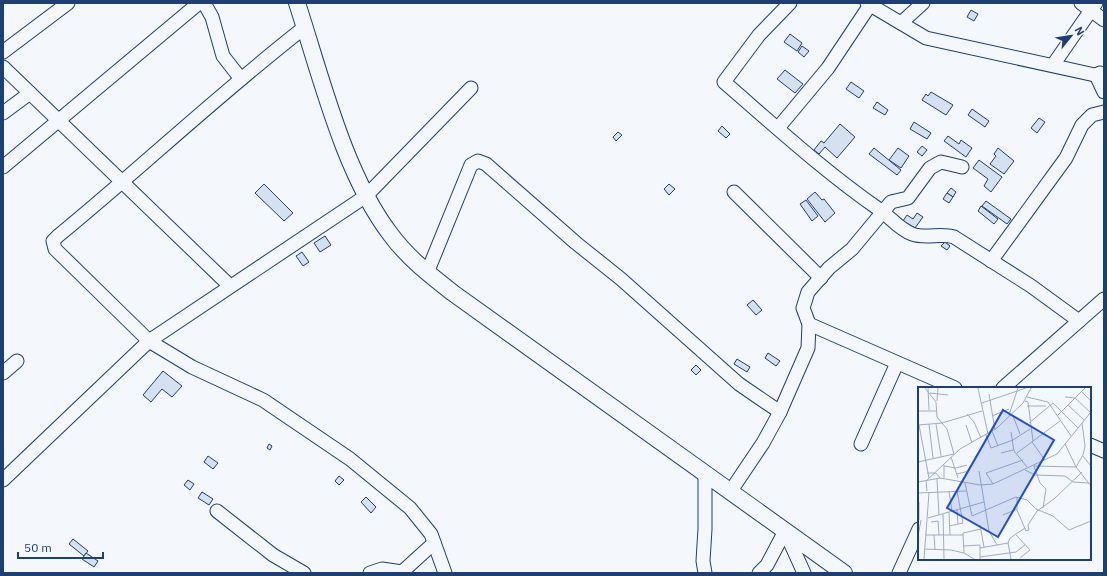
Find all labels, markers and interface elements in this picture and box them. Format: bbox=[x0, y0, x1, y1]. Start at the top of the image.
north arrow bbox=[1051, 16, 1091, 56]
text: N bbox=[1072, 24, 1088, 38]
inset map bbox=[918, 387, 1091, 560]
scale bar bbox=[18, 534, 103, 560]
text: 50 m bbox=[24, 540, 52, 555]

